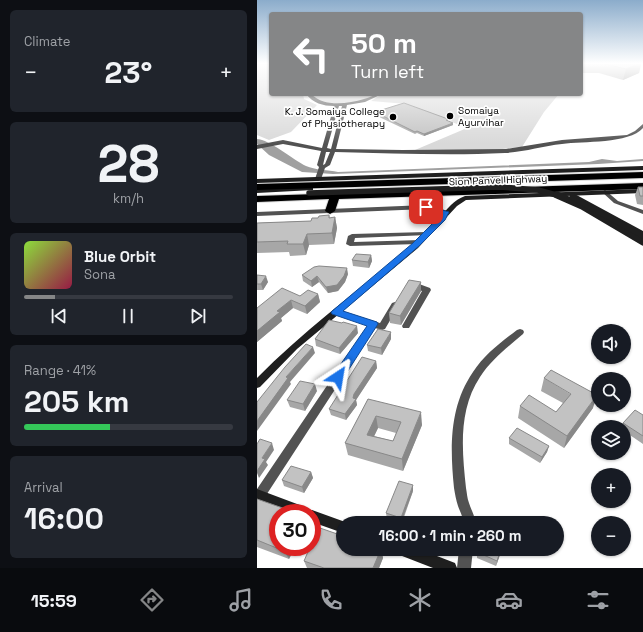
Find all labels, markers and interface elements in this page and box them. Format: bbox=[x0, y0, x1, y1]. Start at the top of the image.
text: 50 m bbox=[351, 25, 417, 61]
icon: left bbox=[285, 28, 337, 80]
text: Climate bbox=[24, 33, 70, 50]
text: 23° bbox=[105, 53, 152, 92]
text: − bbox=[24, 58, 38, 86]
text: + bbox=[219, 58, 233, 86]
text: Turn left bbox=[351, 60, 424, 83]
place label: Somaiya Ayurvihar bbox=[458, 104, 504, 129]
place label: K. J. Somaiya College of Physiotherapy bbox=[285, 105, 385, 130]
marker: Somaiya Ayurvihar bbox=[445, 111, 455, 121]
marker: K. J. Somaiya College of Physiotherapy bbox=[388, 112, 398, 122]
text: 28 bbox=[97, 131, 160, 197]
street label: Sion Panvel Highway bbox=[449, 172, 547, 188]
text: km/h bbox=[113, 190, 144, 207]
pin bbox=[409, 190, 443, 224]
icon: arrive bbox=[415, 196, 437, 218]
text: Blue Orbit bbox=[84, 247, 156, 266]
text: Sona bbox=[84, 266, 115, 283]
icon: previous bbox=[48, 305, 70, 327]
icon: pause bbox=[117, 305, 139, 327]
icon: next bbox=[187, 305, 209, 327]
map controls bbox=[591, 324, 631, 556]
button: sound bbox=[591, 324, 631, 364]
position arrow bbox=[317, 356, 359, 398]
text: Range · 41% bbox=[24, 362, 96, 379]
button: search bbox=[591, 372, 631, 412]
text: 205 km bbox=[24, 382, 129, 421]
button: layers bbox=[591, 420, 631, 460]
button: + bbox=[591, 468, 631, 508]
text: Arrival bbox=[24, 479, 63, 496]
text: 16:00 bbox=[24, 499, 104, 538]
speed limit sign: 30 bbox=[269, 504, 321, 556]
button: − bbox=[591, 516, 631, 556]
text: 16:00 · 1 min · 260 m bbox=[379, 526, 521, 545]
icon: directions bbox=[138, 586, 166, 614]
icon: music bbox=[227, 586, 255, 614]
icon: phone bbox=[317, 586, 345, 614]
icon: climate bbox=[406, 586, 434, 614]
icon: car bbox=[495, 586, 523, 614]
icon: filters bbox=[584, 586, 612, 614]
text: 15:59 bbox=[31, 589, 77, 612]

